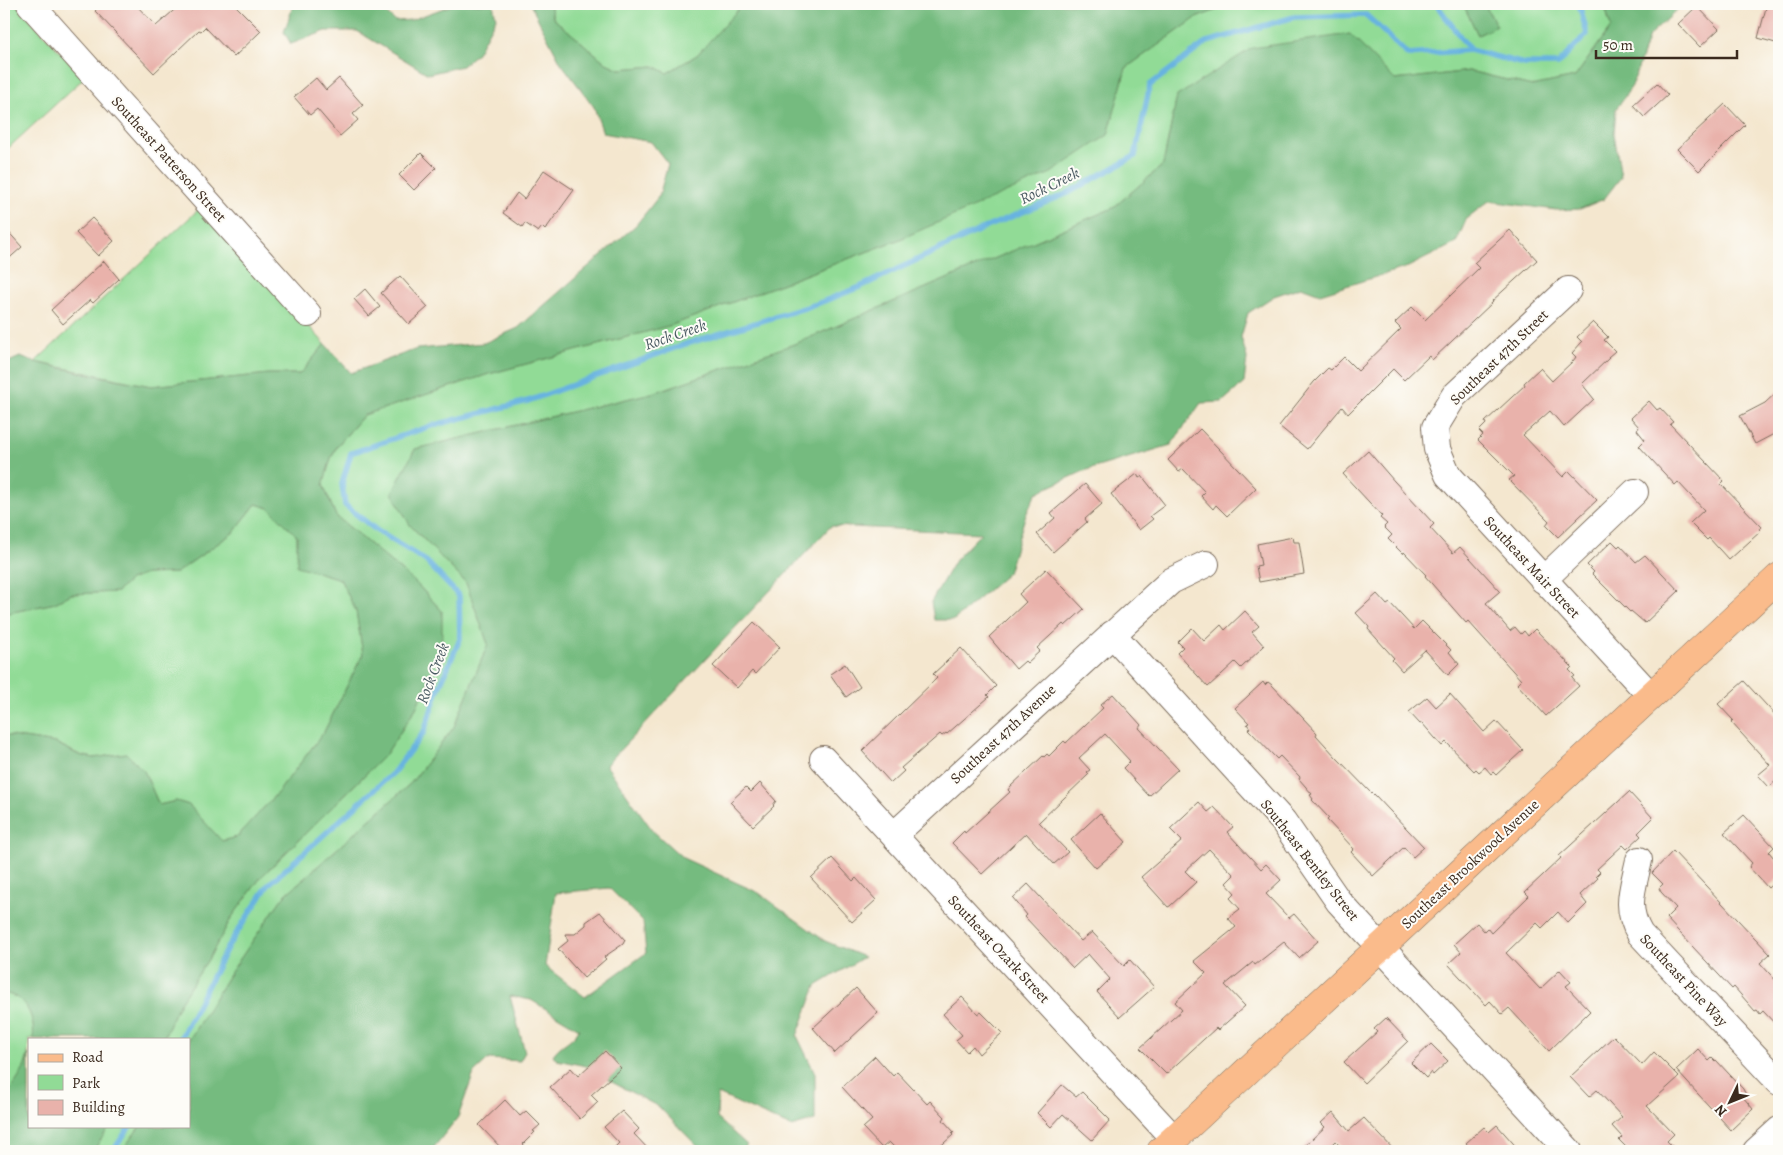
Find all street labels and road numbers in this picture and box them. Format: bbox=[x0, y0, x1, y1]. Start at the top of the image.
street label: Southeast Patterson Street bbox=[107, 92, 231, 226]
street label: Southeast 47th Street bbox=[1445, 305, 1553, 409]
street label: Southeast Mair Street bbox=[1479, 511, 1585, 623]
street label: Southeast 47th Avenue bbox=[946, 680, 1060, 788]
street label: Southeast Bentley Street bbox=[1256, 795, 1364, 925]
street label: Southeast Brookwood Avenue bbox=[1397, 795, 1543, 933]
street label: Southeast Ozark Street bbox=[944, 891, 1054, 1007]
street label: Southeast Pine Way bbox=[1636, 929, 1733, 1031]

